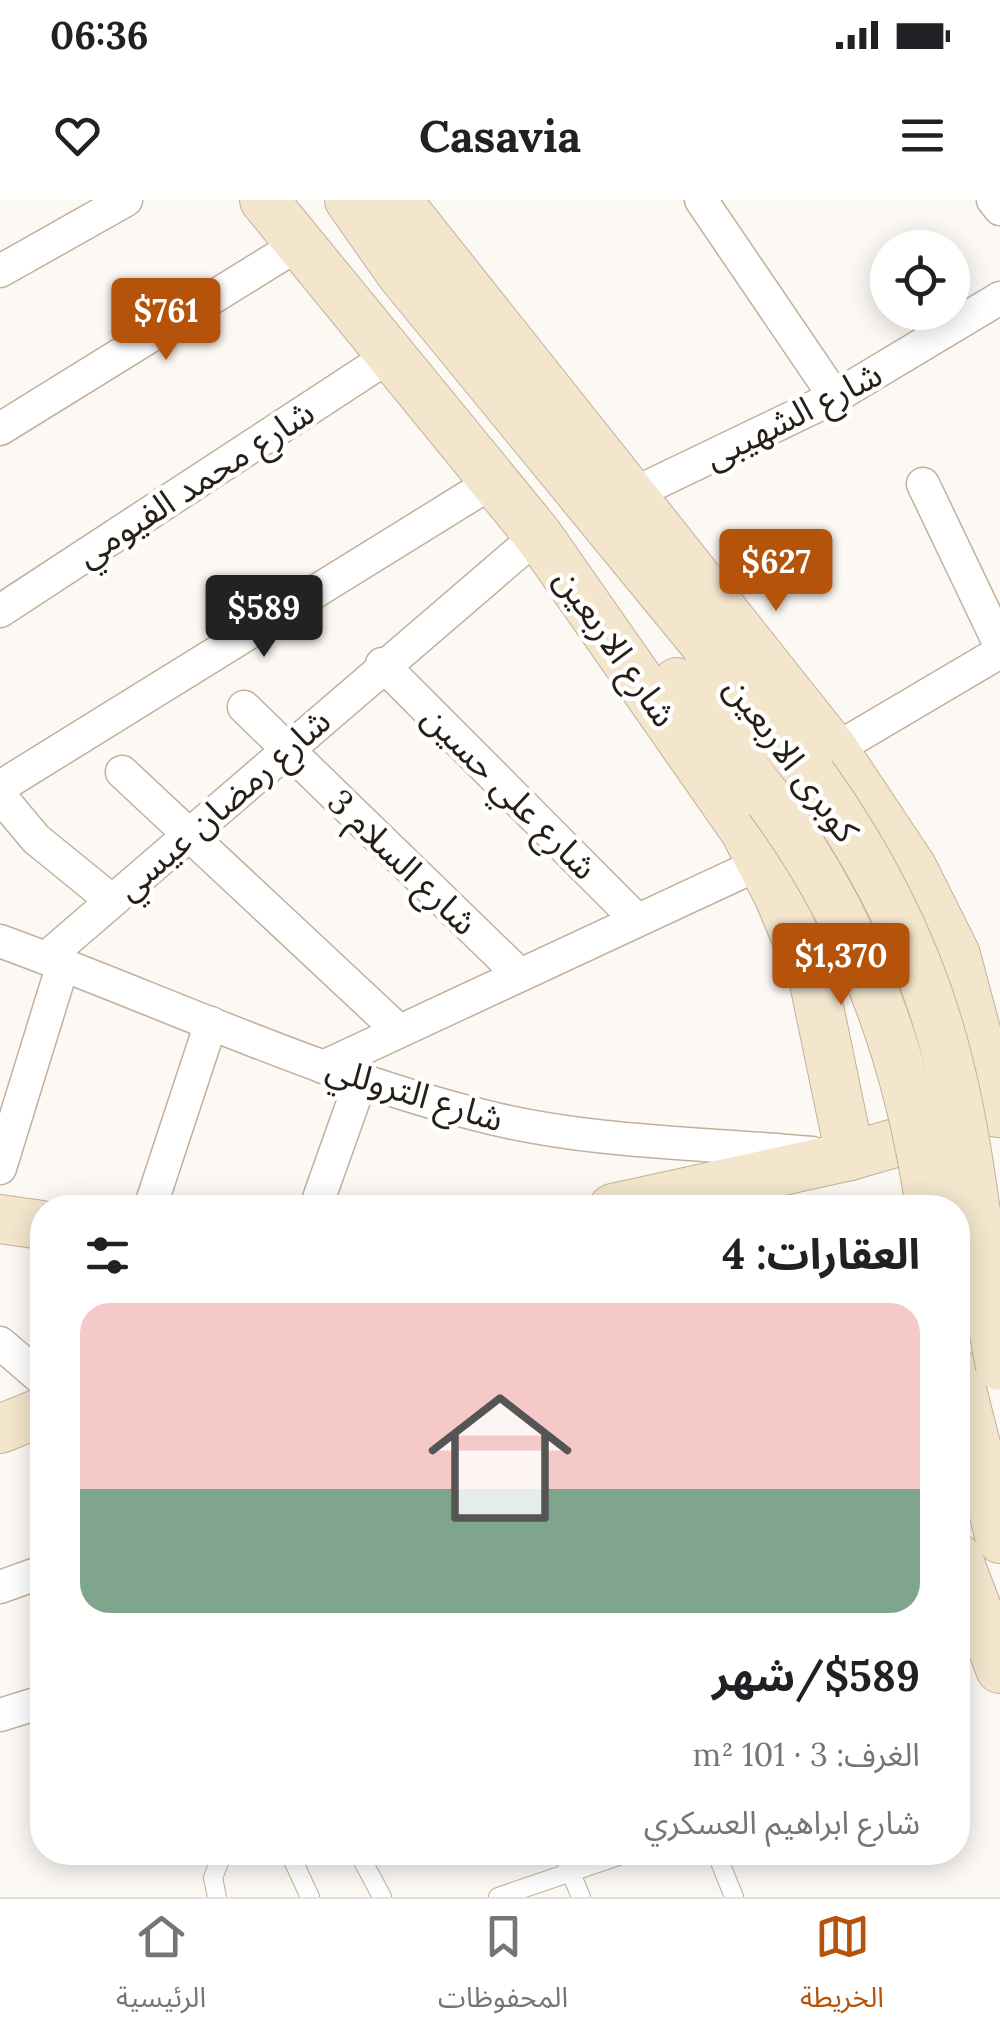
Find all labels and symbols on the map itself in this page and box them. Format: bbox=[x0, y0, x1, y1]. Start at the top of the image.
pin: $761 bbox=[107, 278, 225, 363]
street label: شارع الشهيبى bbox=[697, 351, 891, 482]
street label: شارع محمد الفيومي bbox=[68, 389, 325, 581]
pin: $627 bbox=[717, 529, 835, 614]
street label: شارع الاربعين bbox=[541, 559, 687, 738]
pin: $589 bbox=[205, 575, 323, 660]
street label: كوبرى الاربعين bbox=[715, 667, 870, 852]
street label: شارع علي حسين bbox=[409, 695, 607, 893]
street label: شارع رمضان عيسي bbox=[106, 698, 343, 913]
street label: شارع السلام 3 bbox=[316, 779, 487, 947]
pin: $1,370 bbox=[760, 923, 922, 1008]
street label: شارع التروللي bbox=[320, 1045, 509, 1146]

